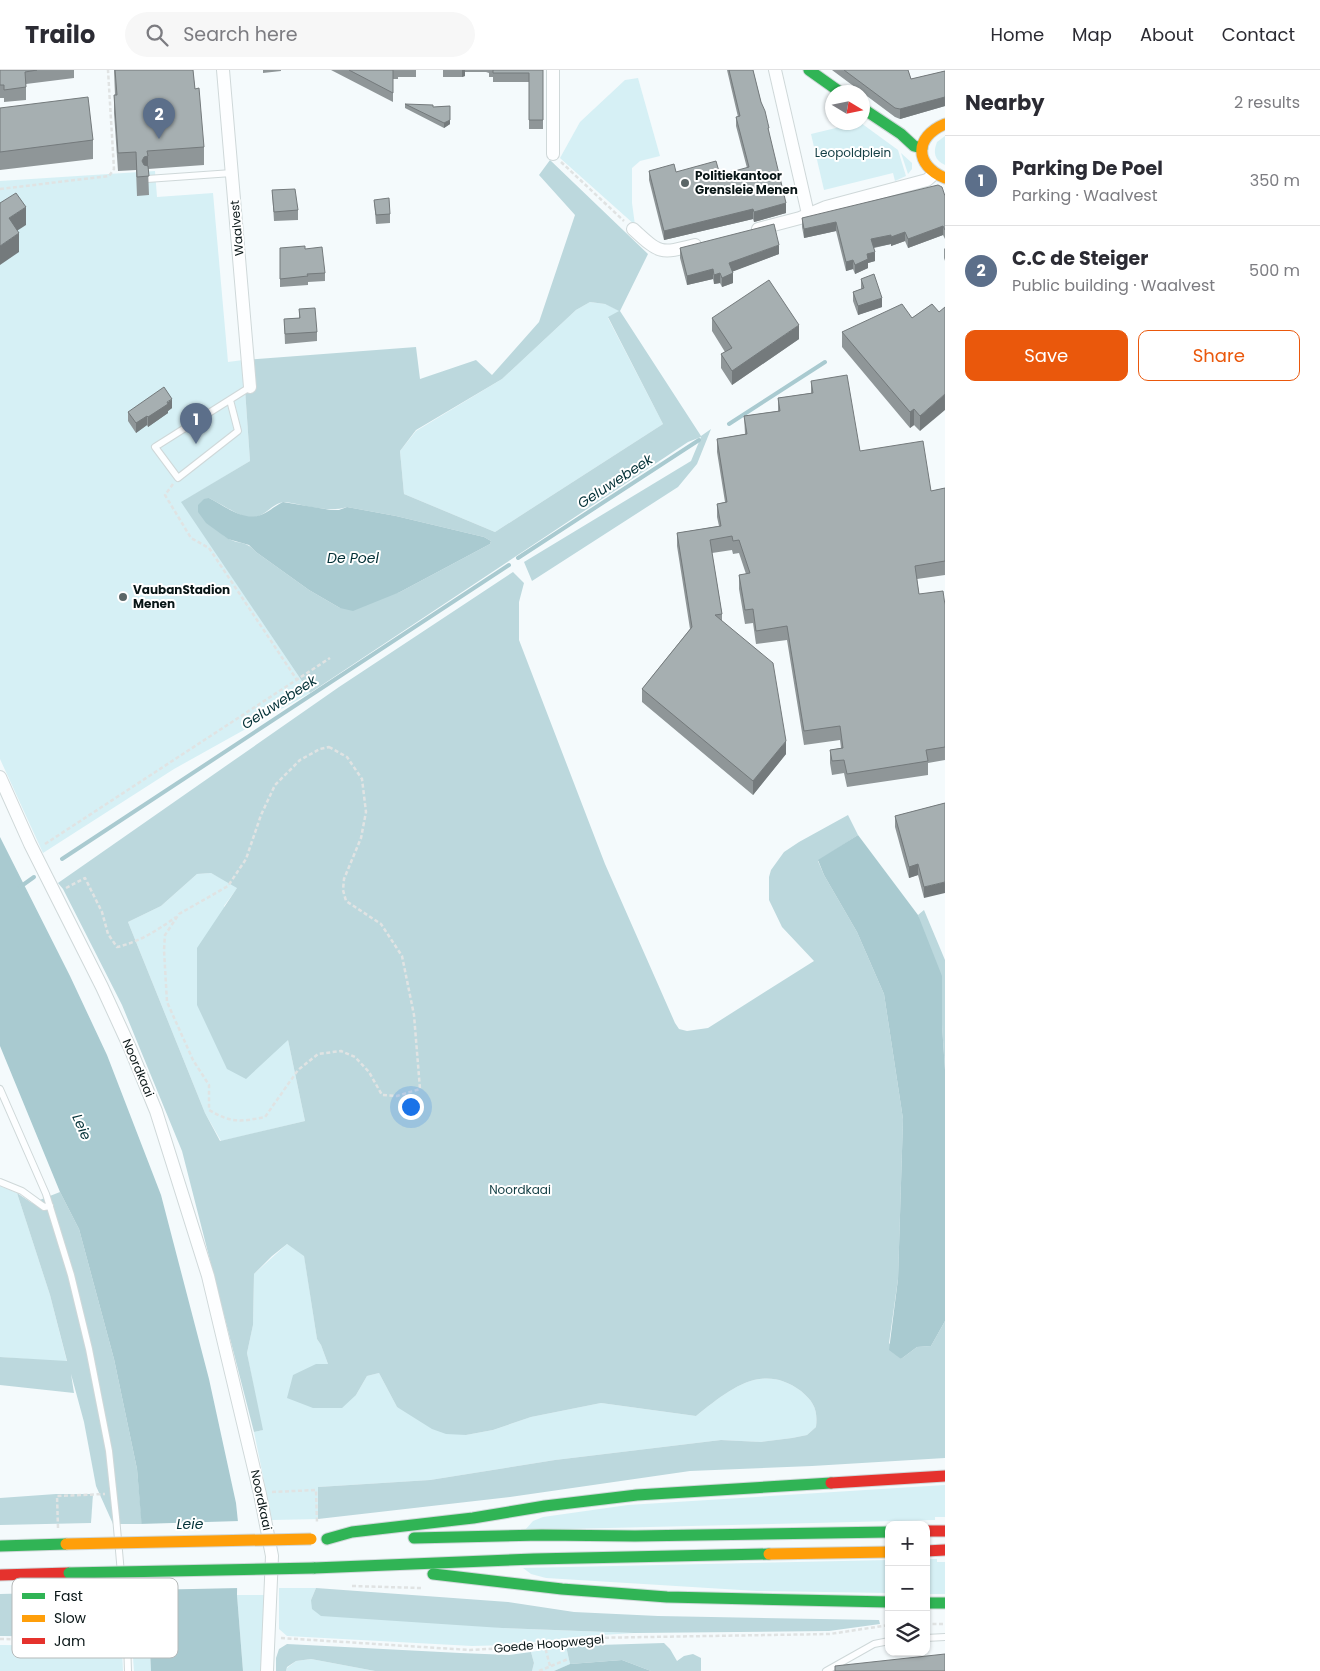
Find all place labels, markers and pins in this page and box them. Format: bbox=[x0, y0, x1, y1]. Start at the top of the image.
pin: 2 bbox=[143, 98, 175, 139]
place label: Politiekantoor Grensleie Menen bbox=[695, 167, 798, 198]
marker: Politiekantoor Grensleie Menen bbox=[679, 177, 691, 189]
pin: 1 bbox=[180, 403, 212, 444]
place label: VaubanStadion Menen bbox=[133, 581, 230, 612]
marker: VaubanStadion Menen bbox=[117, 591, 129, 603]

